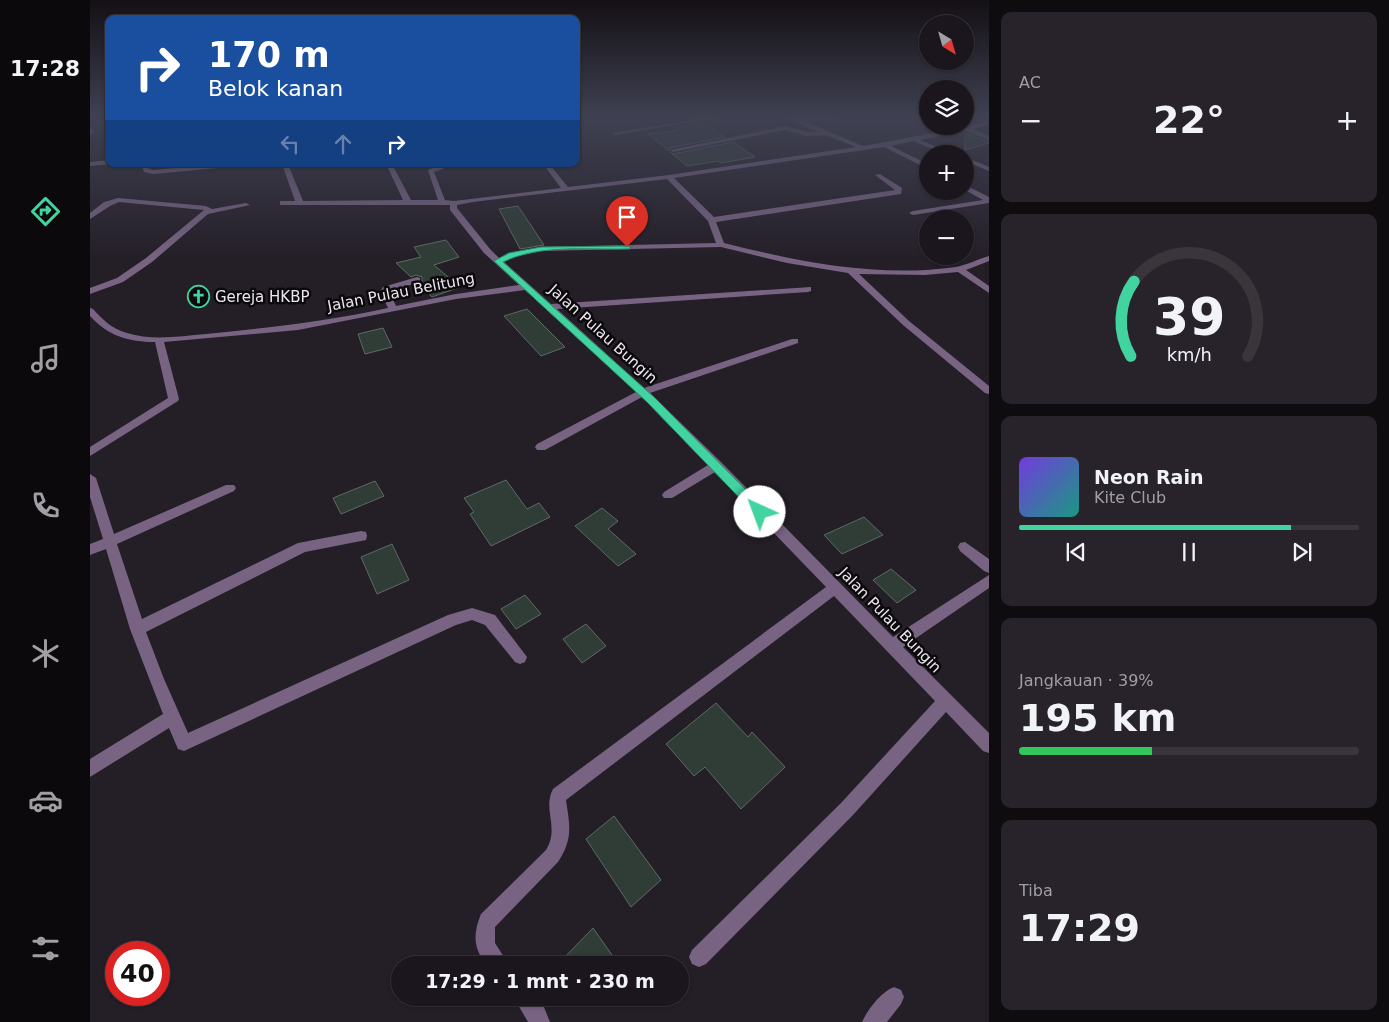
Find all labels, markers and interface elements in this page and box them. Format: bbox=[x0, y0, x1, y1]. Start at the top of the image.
north arrow bbox=[919, 15, 974, 70]
map controls bbox=[919, 15, 974, 265]
icon: right bbox=[125, 35, 190, 100]
text: 170 m bbox=[208, 35, 330, 75]
text: 17:28 bbox=[10, 56, 80, 81]
text: AC bbox=[1019, 73, 1041, 92]
text: Belok kanan bbox=[208, 76, 343, 101]
button: layers bbox=[919, 80, 974, 135]
text: 22° bbox=[1153, 98, 1225, 142]
text: − bbox=[1019, 104, 1042, 137]
text: + bbox=[1336, 104, 1359, 137]
icon: left bbox=[276, 130, 304, 158]
icon: ahead bbox=[329, 130, 357, 158]
icon: right bbox=[382, 130, 410, 158]
button: + bbox=[919, 145, 974, 200]
icon: directions bbox=[28, 194, 63, 229]
pin bbox=[606, 196, 648, 247]
icon: arrive bbox=[613, 203, 641, 231]
button: − bbox=[919, 210, 974, 265]
street label: Jalan Pulau Belitung bbox=[325, 269, 476, 315]
street label: Jalan Pulau Bungin bbox=[544, 280, 661, 387]
church icon: Gereja HKBP bbox=[187, 285, 211, 309]
text: 39 bbox=[1153, 287, 1225, 347]
place label: Gereja HKBP bbox=[215, 288, 310, 306]
icon: music bbox=[28, 341, 63, 376]
text: km/h bbox=[1166, 344, 1212, 365]
text: Neon Rain bbox=[1094, 466, 1203, 488]
position arrow bbox=[733, 485, 785, 537]
icon: phone bbox=[28, 488, 63, 523]
text: Kite Club bbox=[1094, 488, 1166, 507]
icon: previous bbox=[1062, 538, 1090, 566]
icon: pause bbox=[1175, 538, 1203, 566]
icon: next bbox=[1288, 538, 1316, 566]
street label: Jalan Pulau Bungin bbox=[834, 563, 945, 676]
icon: climate bbox=[28, 636, 63, 671]
text: Jangkauan · 39% bbox=[1019, 671, 1154, 690]
text: 195 km bbox=[1019, 696, 1176, 740]
icon: car bbox=[28, 783, 63, 818]
text: Tiba bbox=[1019, 881, 1053, 900]
text: 17:29 bbox=[1019, 906, 1140, 950]
icon: filters bbox=[28, 931, 63, 966]
speed limit sign: 40 bbox=[105, 941, 170, 1006]
text: 17:29 · 1 mnt · 230 m bbox=[425, 970, 655, 992]

